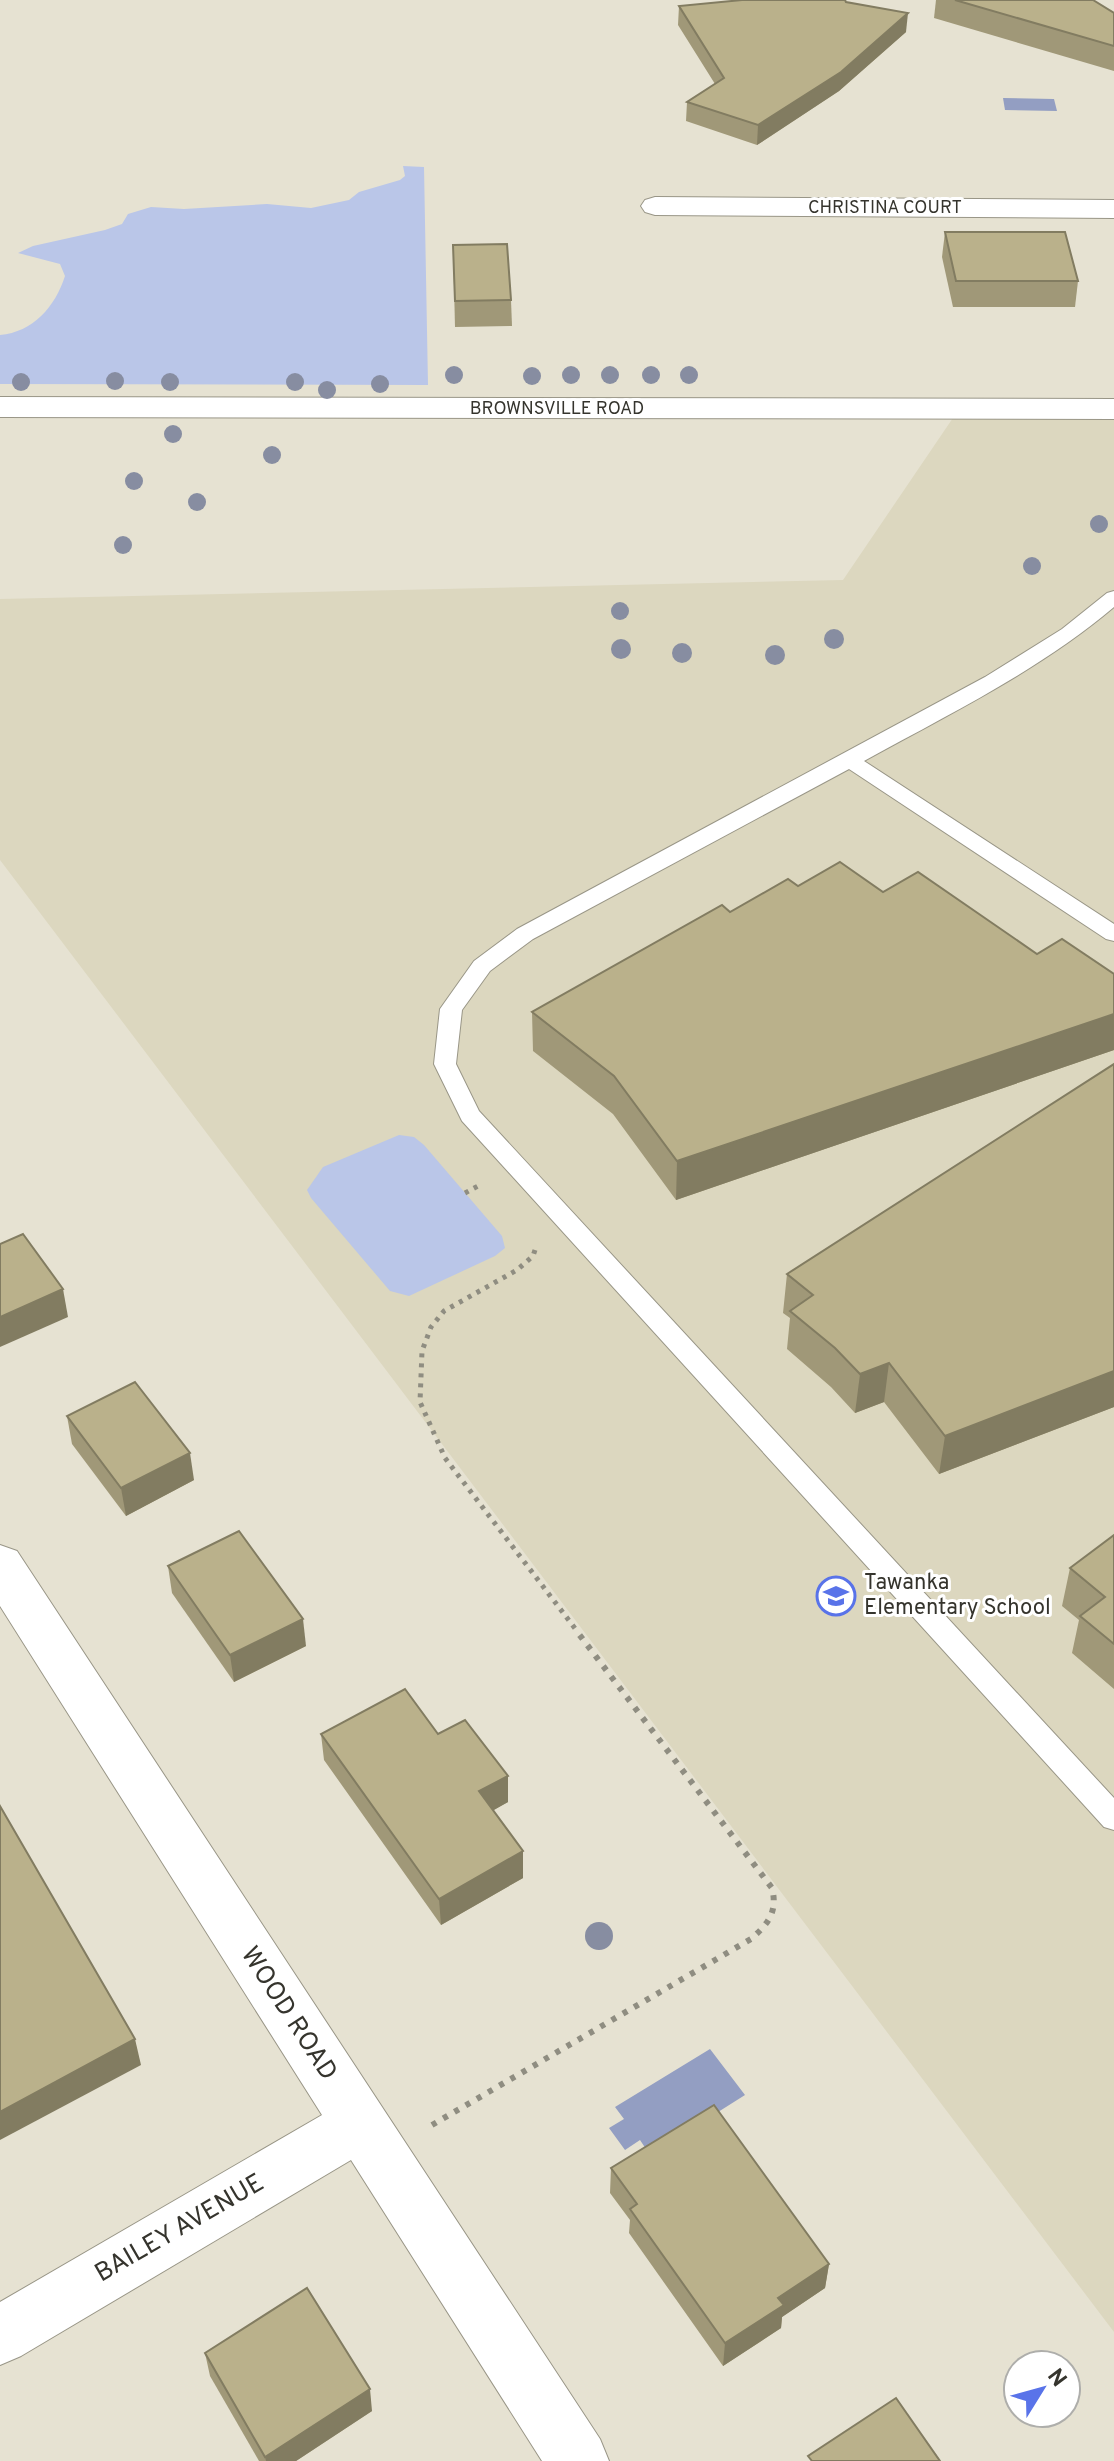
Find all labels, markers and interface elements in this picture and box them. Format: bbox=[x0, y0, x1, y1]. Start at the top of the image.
street label: CHRISTINA COURT bbox=[808, 197, 962, 220]
street label: BROWNSVILLE ROAD bbox=[470, 398, 644, 421]
place label: Tawanka Elementary School bbox=[864, 1570, 1051, 1622]
school or university icon: Tawanka Elementary School bbox=[815, 1575, 857, 1617]
street label: WOOD ROAD bbox=[232, 1941, 344, 2087]
street label: BAILEY AVENUE bbox=[89, 2167, 271, 2291]
north arrow bbox=[1002, 2349, 1082, 2429]
text: N bbox=[1040, 2364, 1072, 2393]

